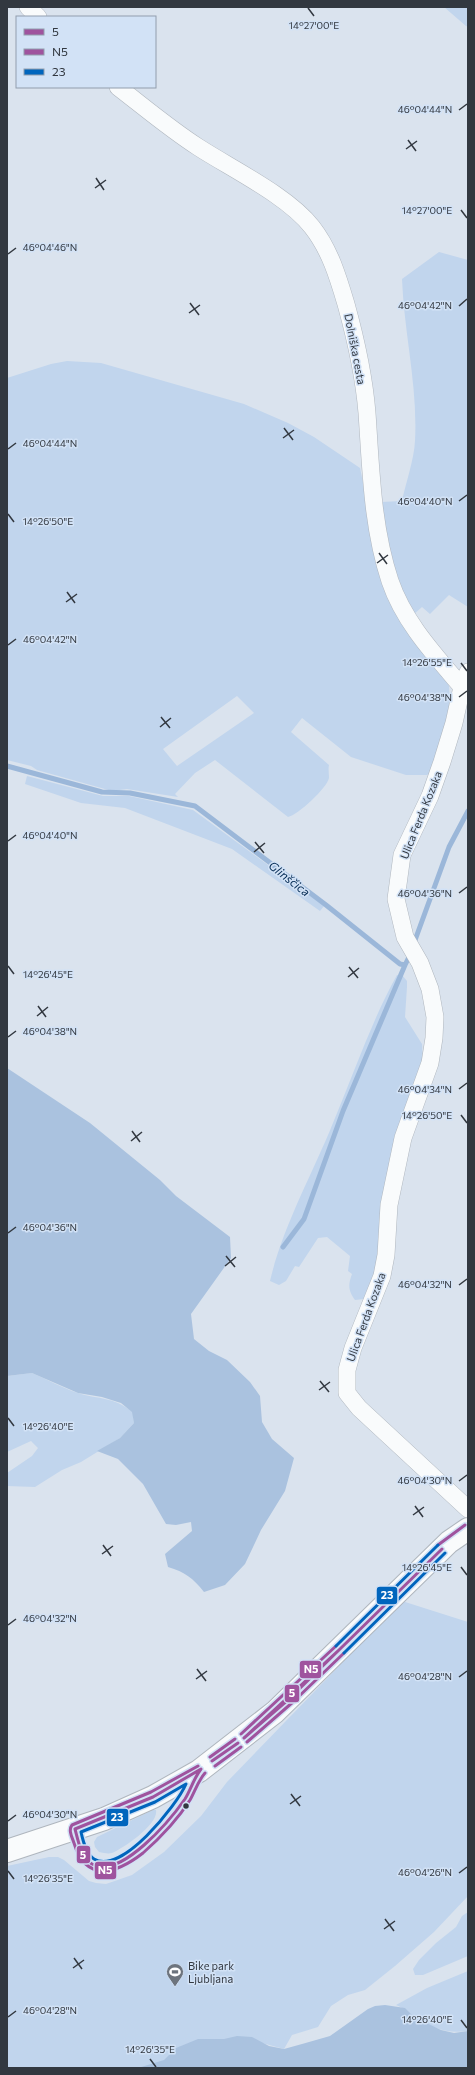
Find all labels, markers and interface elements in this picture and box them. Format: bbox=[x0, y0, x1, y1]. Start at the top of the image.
legend bbox=[16, 16, 156, 88]
text: 14°27'00"E bbox=[289, 19, 339, 31]
text: 5 bbox=[52, 24, 59, 38]
text: N5 bbox=[52, 44, 68, 58]
text: 23 bbox=[52, 64, 66, 78]
text: 46°04'44"N bbox=[398, 103, 452, 115]
text: 14°27'00"E bbox=[402, 204, 452, 216]
text: 46°04'46"N bbox=[23, 241, 77, 253]
text: 46°04'42"N bbox=[398, 299, 452, 311]
street label: Dolniška cesta bbox=[342, 312, 369, 385]
text: 46°04'44"N bbox=[23, 437, 77, 449]
text: 46°04'40"N bbox=[397, 495, 453, 507]
text: 14°26'50"E bbox=[23, 515, 73, 527]
text: 46°04'42"N bbox=[23, 633, 77, 645]
text: 14°26'55"E bbox=[402, 656, 452, 668]
text: 46°04'38"N bbox=[398, 691, 452, 703]
street label: Ulica Ferda Kozaka bbox=[397, 769, 444, 861]
text: 46°04'40"N bbox=[22, 829, 78, 841]
water label: Glinščica bbox=[266, 858, 313, 899]
text: 46°04'36"N bbox=[398, 887, 452, 899]
text: 14°26'45"E bbox=[23, 968, 73, 980]
text: 46°04'38"N bbox=[23, 1025, 77, 1037]
text: 46°04'34"N bbox=[398, 1083, 452, 1095]
text: 14°26'50"E bbox=[402, 1109, 452, 1121]
text: 46°04'36"N bbox=[23, 1221, 77, 1233]
street label: Ulica Ferda Kozaka bbox=[343, 1271, 388, 1363]
text: 46°04'32"N bbox=[398, 1278, 452, 1290]
text: 14°26'40"E bbox=[23, 1420, 73, 1432]
text: 46°04'30"N bbox=[398, 1474, 452, 1486]
text: 14°26'45"E bbox=[402, 1561, 452, 1573]
line badge: 23 bbox=[376, 1586, 398, 1605]
text: 23 bbox=[381, 1588, 393, 1601]
text: 46°04'32"N bbox=[23, 1612, 77, 1624]
line badge: N5 bbox=[299, 1660, 322, 1679]
text: N5 bbox=[304, 1662, 318, 1675]
text: 46°04'28"N bbox=[398, 1670, 452, 1682]
line badge: 5 bbox=[284, 1684, 300, 1703]
text: 5 bbox=[289, 1686, 295, 1699]
unlabelled marker bbox=[181, 1801, 191, 1811]
text: 46°04'30"N bbox=[23, 1808, 77, 1820]
line badge: 23 bbox=[106, 1808, 129, 1827]
text: 23 bbox=[111, 1810, 123, 1823]
line badge: 5 bbox=[76, 1845, 91, 1864]
text: 5 bbox=[80, 1848, 86, 1861]
line badge: N5 bbox=[94, 1861, 117, 1880]
text: N5 bbox=[98, 1863, 112, 1876]
text: 46°04'26"N bbox=[398, 1866, 452, 1878]
text: 14°26'35"E bbox=[23, 1872, 73, 1884]
place label: Bike park Ljubljana bbox=[188, 1959, 234, 1985]
sports icon: Bike park Ljubljana bbox=[165, 1962, 185, 1987]
text: 46°04'28"N bbox=[23, 2004, 77, 2016]
text: 14°26'40"E bbox=[402, 2013, 452, 2025]
text: 14°26'35"E bbox=[125, 2043, 175, 2055]

